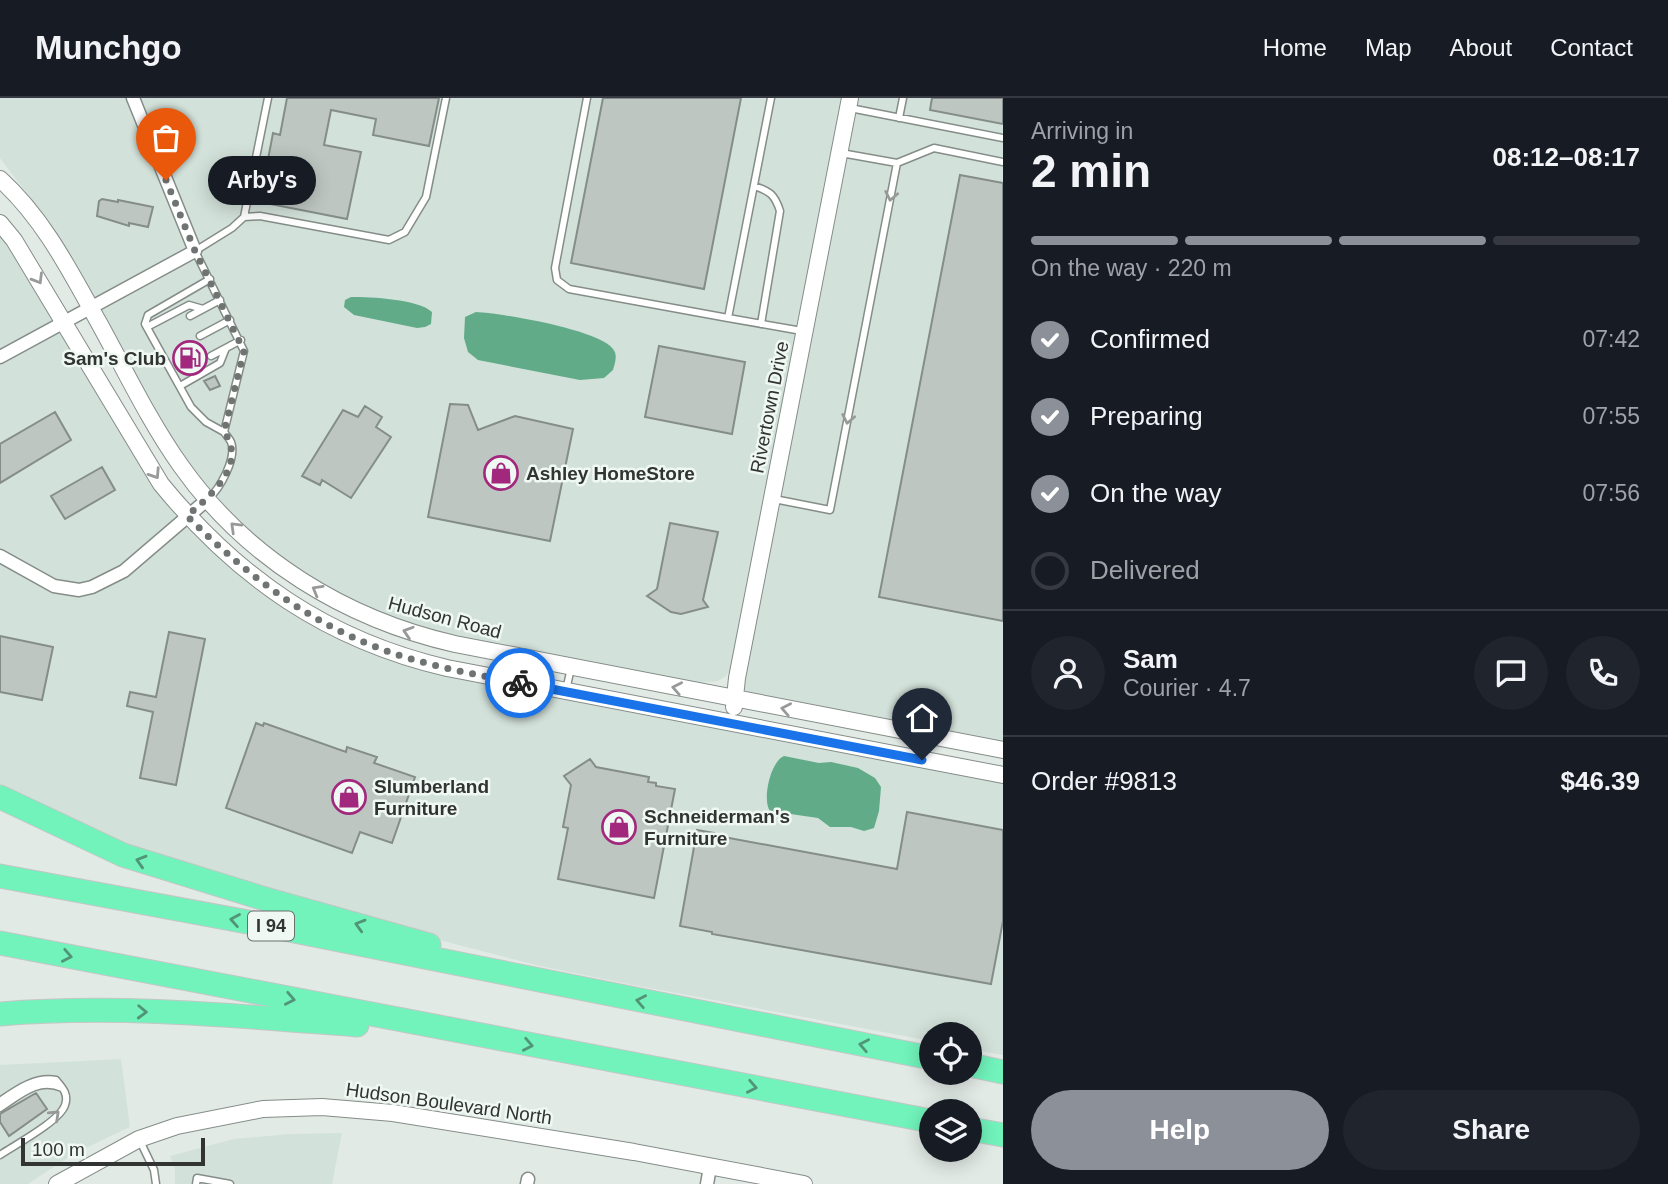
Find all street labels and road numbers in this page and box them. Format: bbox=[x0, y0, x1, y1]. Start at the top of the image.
street label: Rivertown Drive bbox=[746, 339, 793, 475]
street label: Hudson Road bbox=[386, 592, 504, 643]
road number: I 94 bbox=[248, 912, 294, 940]
street label: Hudson Boulevard North bbox=[344, 1079, 553, 1128]

